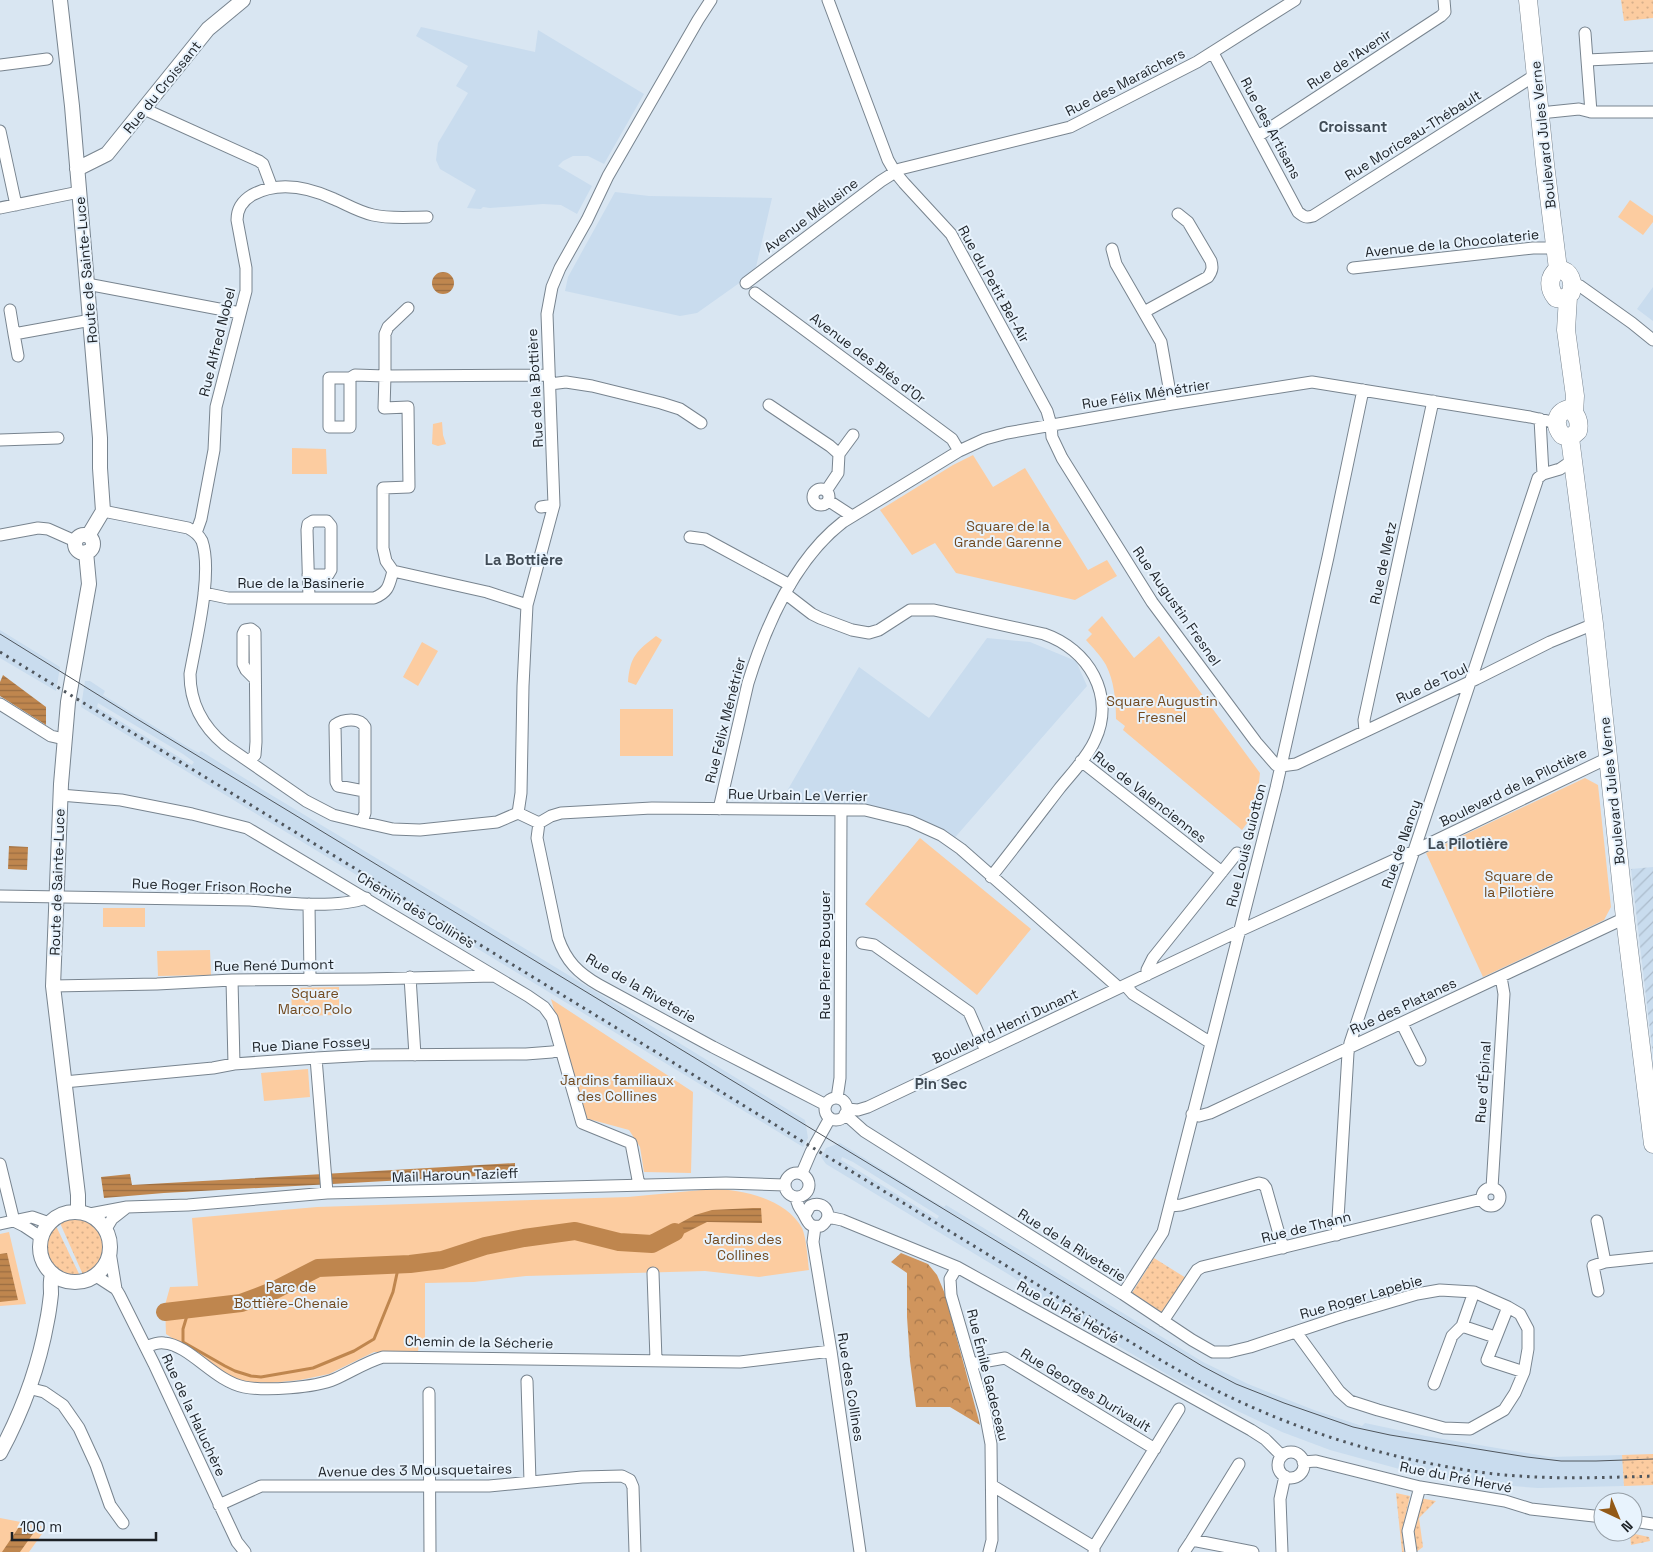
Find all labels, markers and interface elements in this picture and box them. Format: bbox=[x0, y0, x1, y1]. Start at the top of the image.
street label: Rue de l'Avenir bbox=[1303, 25, 1395, 93]
street label: Rue du Croissant bbox=[119, 37, 205, 137]
street label: Rue des Maraîchers bbox=[1062, 44, 1188, 120]
street label: Boulevard Jules Verne bbox=[1526, 60, 1560, 210]
street label: Rue des Artisans bbox=[1237, 74, 1305, 182]
street label: Rue Moriceau-Thébault bbox=[1341, 86, 1485, 184]
district label: Croissant bbox=[1319, 117, 1388, 136]
street label: Avenue Mélusine bbox=[760, 174, 862, 256]
street label: Route de Sainte-Luce bbox=[71, 196, 101, 344]
street label: Rue du Petit Bel-Air bbox=[954, 222, 1034, 346]
street label: Avenue de la Chocolaterie bbox=[1364, 225, 1540, 261]
street label: Rue Alfred Nobel bbox=[195, 285, 239, 399]
street label: Avenue des Blés d'Or bbox=[807, 309, 929, 407]
street label: Rue de la Bottière bbox=[523, 328, 547, 448]
street label: Rue Félix Ménétrier bbox=[1081, 375, 1211, 413]
park label: Square de la Grande Garenne bbox=[954, 517, 1062, 551]
street label: Rue de Metz bbox=[1365, 520, 1401, 606]
street label: Rue Augustin Fresnel bbox=[1129, 543, 1225, 669]
district label: La Bottière bbox=[485, 550, 564, 569]
street label: Rue de la Basinerie bbox=[237, 574, 365, 592]
street label: Rue Félix Ménétrier bbox=[701, 655, 749, 785]
street label: Rue de Toul bbox=[1393, 659, 1471, 707]
park label: Square Augustin Fresnel bbox=[1106, 692, 1218, 726]
street label: Boulevard Jules Verne bbox=[1595, 716, 1629, 866]
street label: Boulevard de la Pilotière bbox=[1436, 743, 1590, 831]
street label: Rue de Valenciennes bbox=[1090, 747, 1210, 847]
street label: Rue Louis Guiotton bbox=[1222, 781, 1270, 909]
street label: Rue Urbain Le Verrier bbox=[728, 785, 868, 805]
street label: Rue de Nancy bbox=[1377, 797, 1425, 891]
street label: Route de Sainte-Luce bbox=[45, 808, 69, 956]
district label: La Pilotière bbox=[1428, 834, 1509, 853]
park label: Square de la Pilotière bbox=[1484, 867, 1554, 901]
street label: Chemin des Collines bbox=[354, 868, 478, 952]
street label: Rue Roger Frison Roche bbox=[132, 874, 292, 898]
street label: Rue Pierre Bouguer bbox=[816, 890, 834, 1020]
street label: Rue de la Riveterie bbox=[583, 949, 699, 1027]
street label: Rue René Dumont bbox=[214, 955, 334, 975]
street label: Rue des Platanes bbox=[1347, 973, 1459, 1039]
park label: Square Marco Polo bbox=[278, 984, 352, 1018]
street label: Boulevard Henri Dunant bbox=[929, 984, 1081, 1068]
street label: Rue Diane Fossey bbox=[251, 1032, 371, 1056]
street label: Rue d'Épinal bbox=[1471, 1040, 1495, 1124]
park label: Jardins familiaux des Collines bbox=[560, 1071, 674, 1105]
district label: Pin Sec bbox=[915, 1074, 968, 1093]
street label: Mail Haroun Tazieff bbox=[392, 1164, 519, 1186]
street label: Rue de la Riveterie bbox=[1015, 1204, 1129, 1286]
street label: Rue de Thann bbox=[1259, 1207, 1353, 1247]
park label: Jardins des Collines bbox=[704, 1230, 782, 1264]
street label: Rue Roger Lapebie bbox=[1298, 1271, 1424, 1323]
street label: Rue du Pré Hervé bbox=[1014, 1276, 1122, 1348]
park label: Parc de Bottière-Chenaie bbox=[234, 1278, 348, 1312]
street label: Rue Émile Gadeceau bbox=[963, 1307, 1013, 1443]
street label: Rue des Collines bbox=[834, 1331, 868, 1443]
street label: Chemin de la Sécherie bbox=[405, 1332, 553, 1352]
street label: Rue Georges Durivault bbox=[1018, 1344, 1154, 1436]
street label: Rue de la Haluchère bbox=[158, 1351, 230, 1479]
street label: Rue du Pré Hervé bbox=[1398, 1457, 1514, 1497]
street label: Avenue des 3 Mousquetaires bbox=[318, 1459, 512, 1481]
north arrow bbox=[1593, 1492, 1643, 1542]
scale bar bbox=[12, 1510, 156, 1542]
text: 100 m bbox=[20, 1517, 62, 1536]
text: N bbox=[1617, 1517, 1637, 1536]

